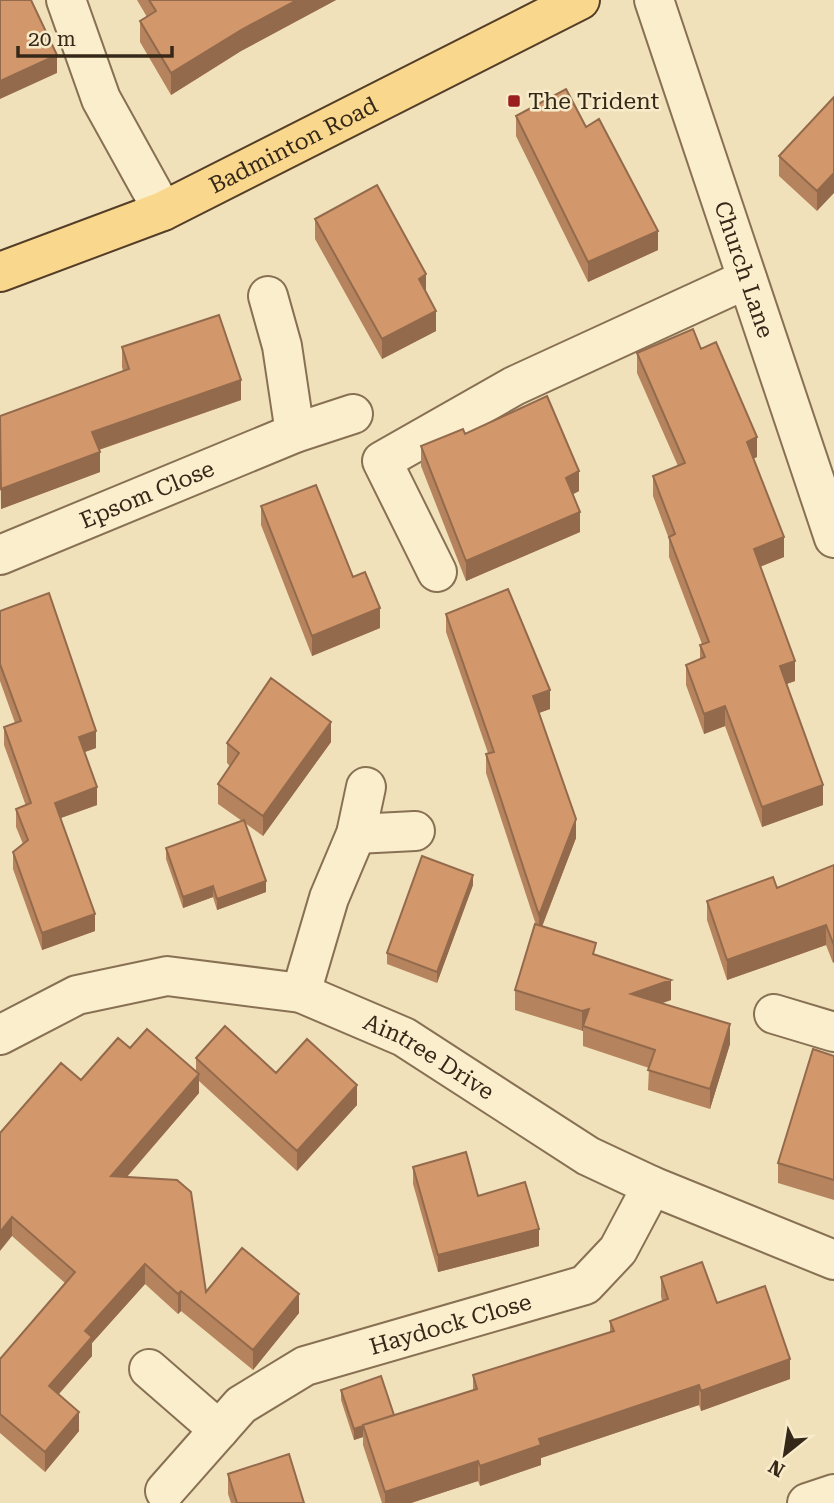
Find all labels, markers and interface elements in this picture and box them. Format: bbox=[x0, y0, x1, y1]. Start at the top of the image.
scale bar bbox=[18, 14, 172, 58]
text: 20 m bbox=[28, 27, 76, 51]
place label: The Trident bbox=[528, 88, 660, 115]
street label: Badminton Road bbox=[205, 92, 382, 199]
marker: The Trident bbox=[506, 93, 522, 109]
street label: Church Lane bbox=[708, 198, 779, 341]
street label: Epsom Close bbox=[76, 455, 218, 534]
street label: Aintree Drive bbox=[359, 1008, 499, 1106]
street label: Haydock Close bbox=[366, 1288, 535, 1361]
north arrow bbox=[750, 1419, 820, 1489]
text: N bbox=[764, 1454, 789, 1482]

